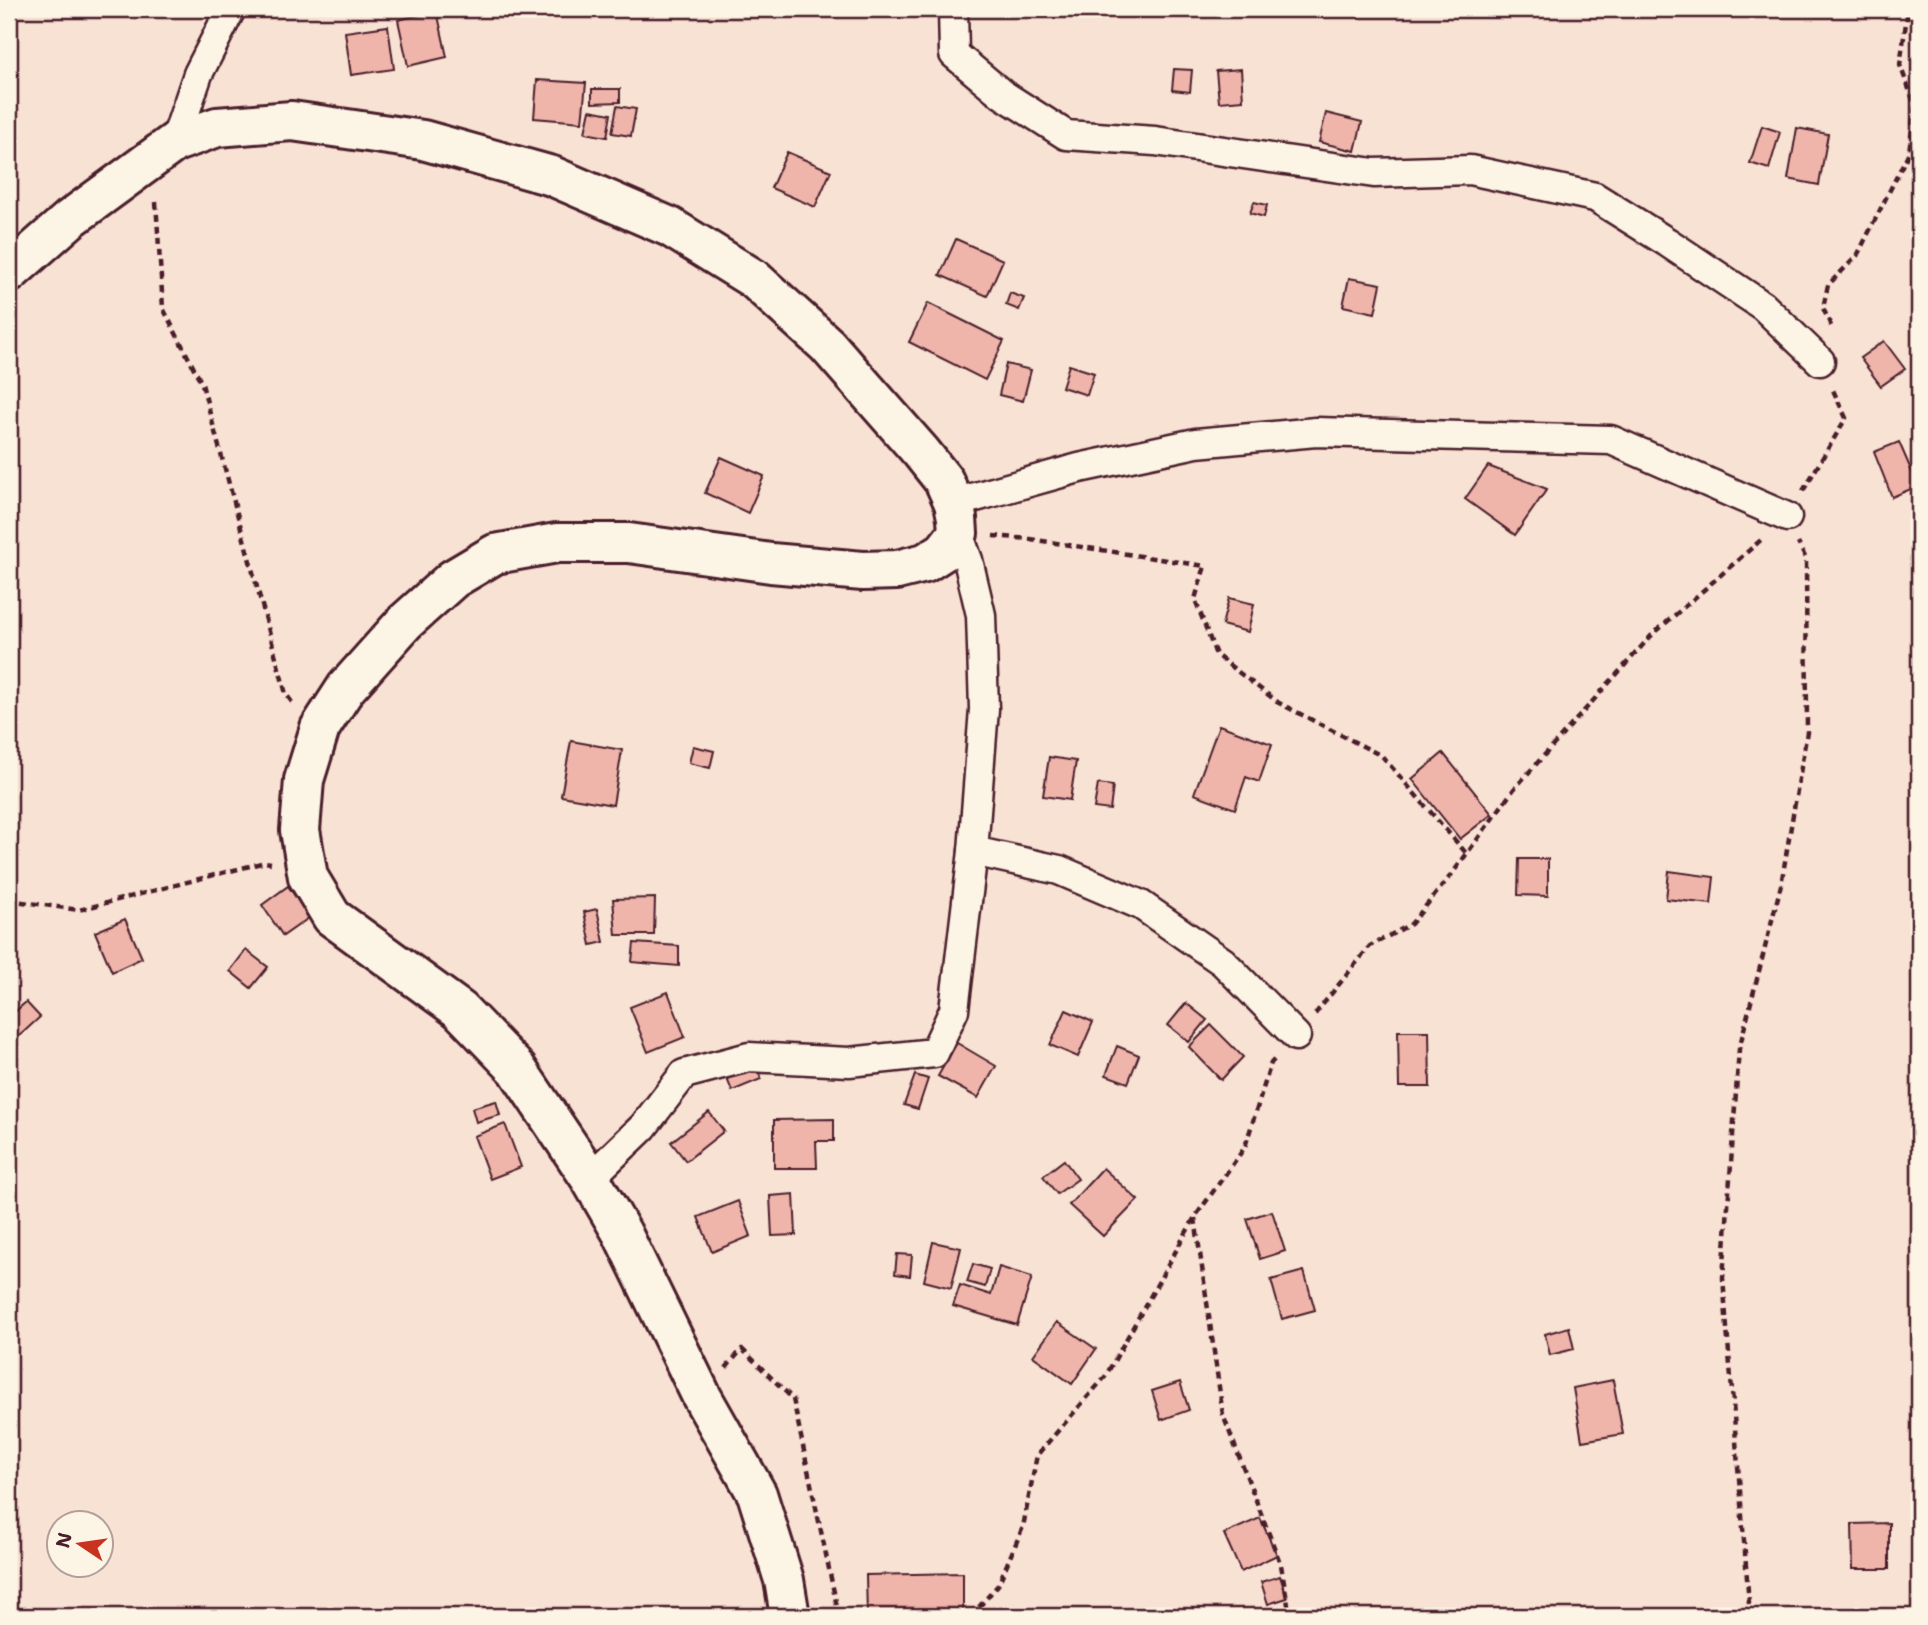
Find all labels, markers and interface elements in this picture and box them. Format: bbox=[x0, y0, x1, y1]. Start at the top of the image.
north arrow bbox=[46, 1510, 116, 1580]
text: N bbox=[50, 1530, 78, 1550]

